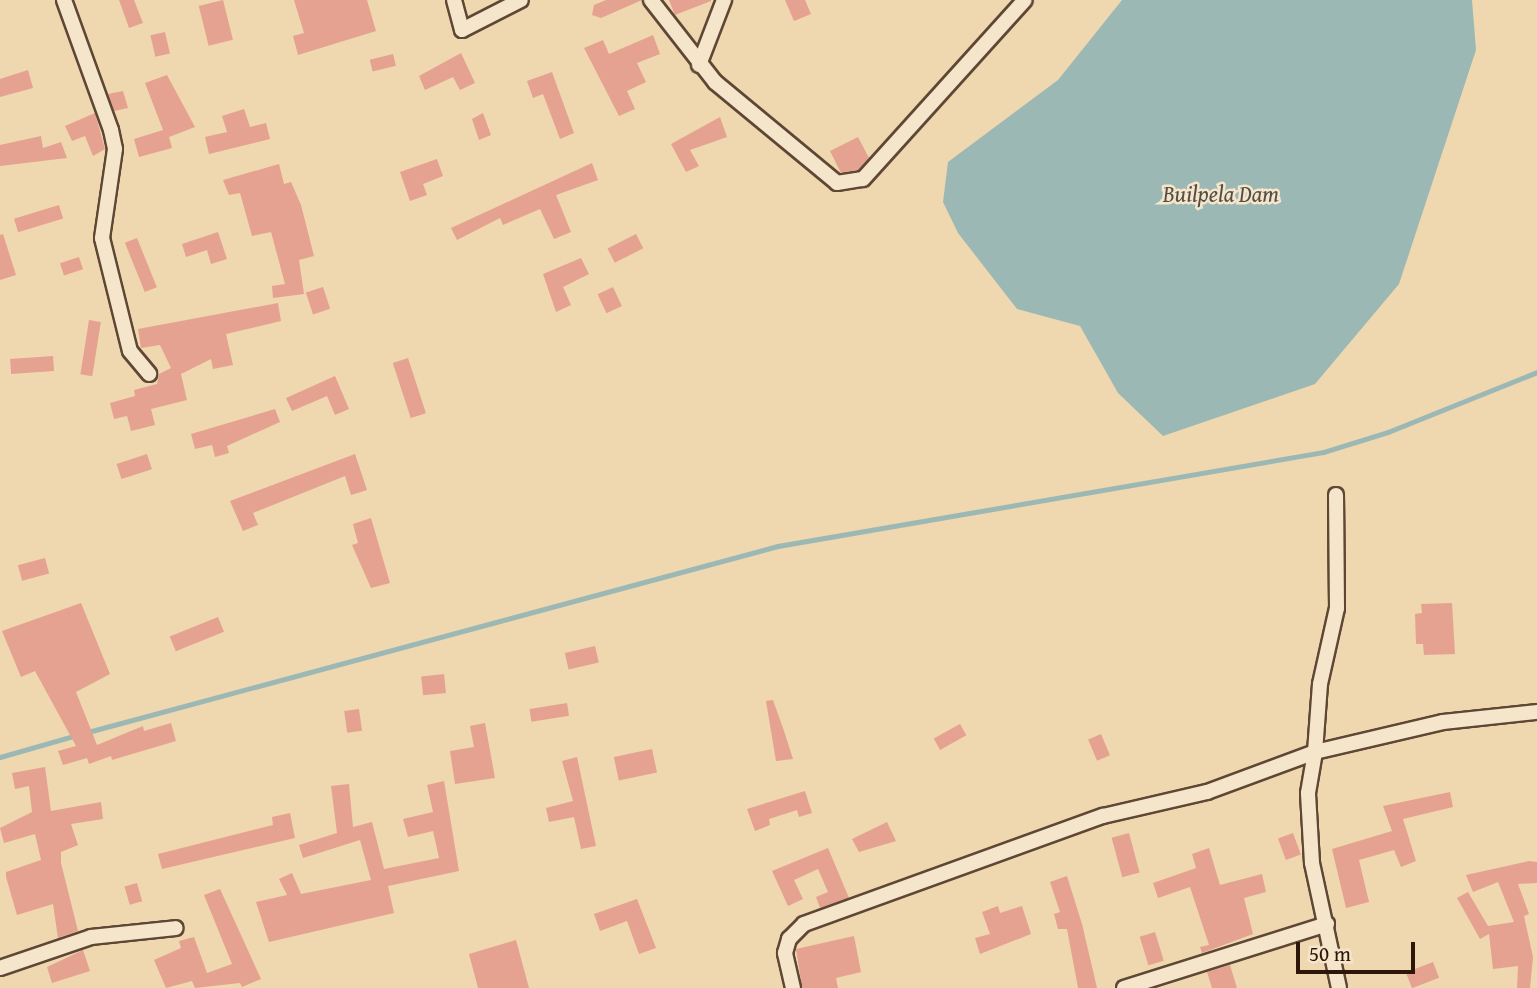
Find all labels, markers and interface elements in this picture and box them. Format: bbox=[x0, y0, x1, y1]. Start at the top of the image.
water label: Builpela Dam bbox=[1163, 180, 1279, 208]
scale bar bbox=[1299, 928, 1418, 972]
text: 50 m bbox=[1309, 938, 1351, 969]

